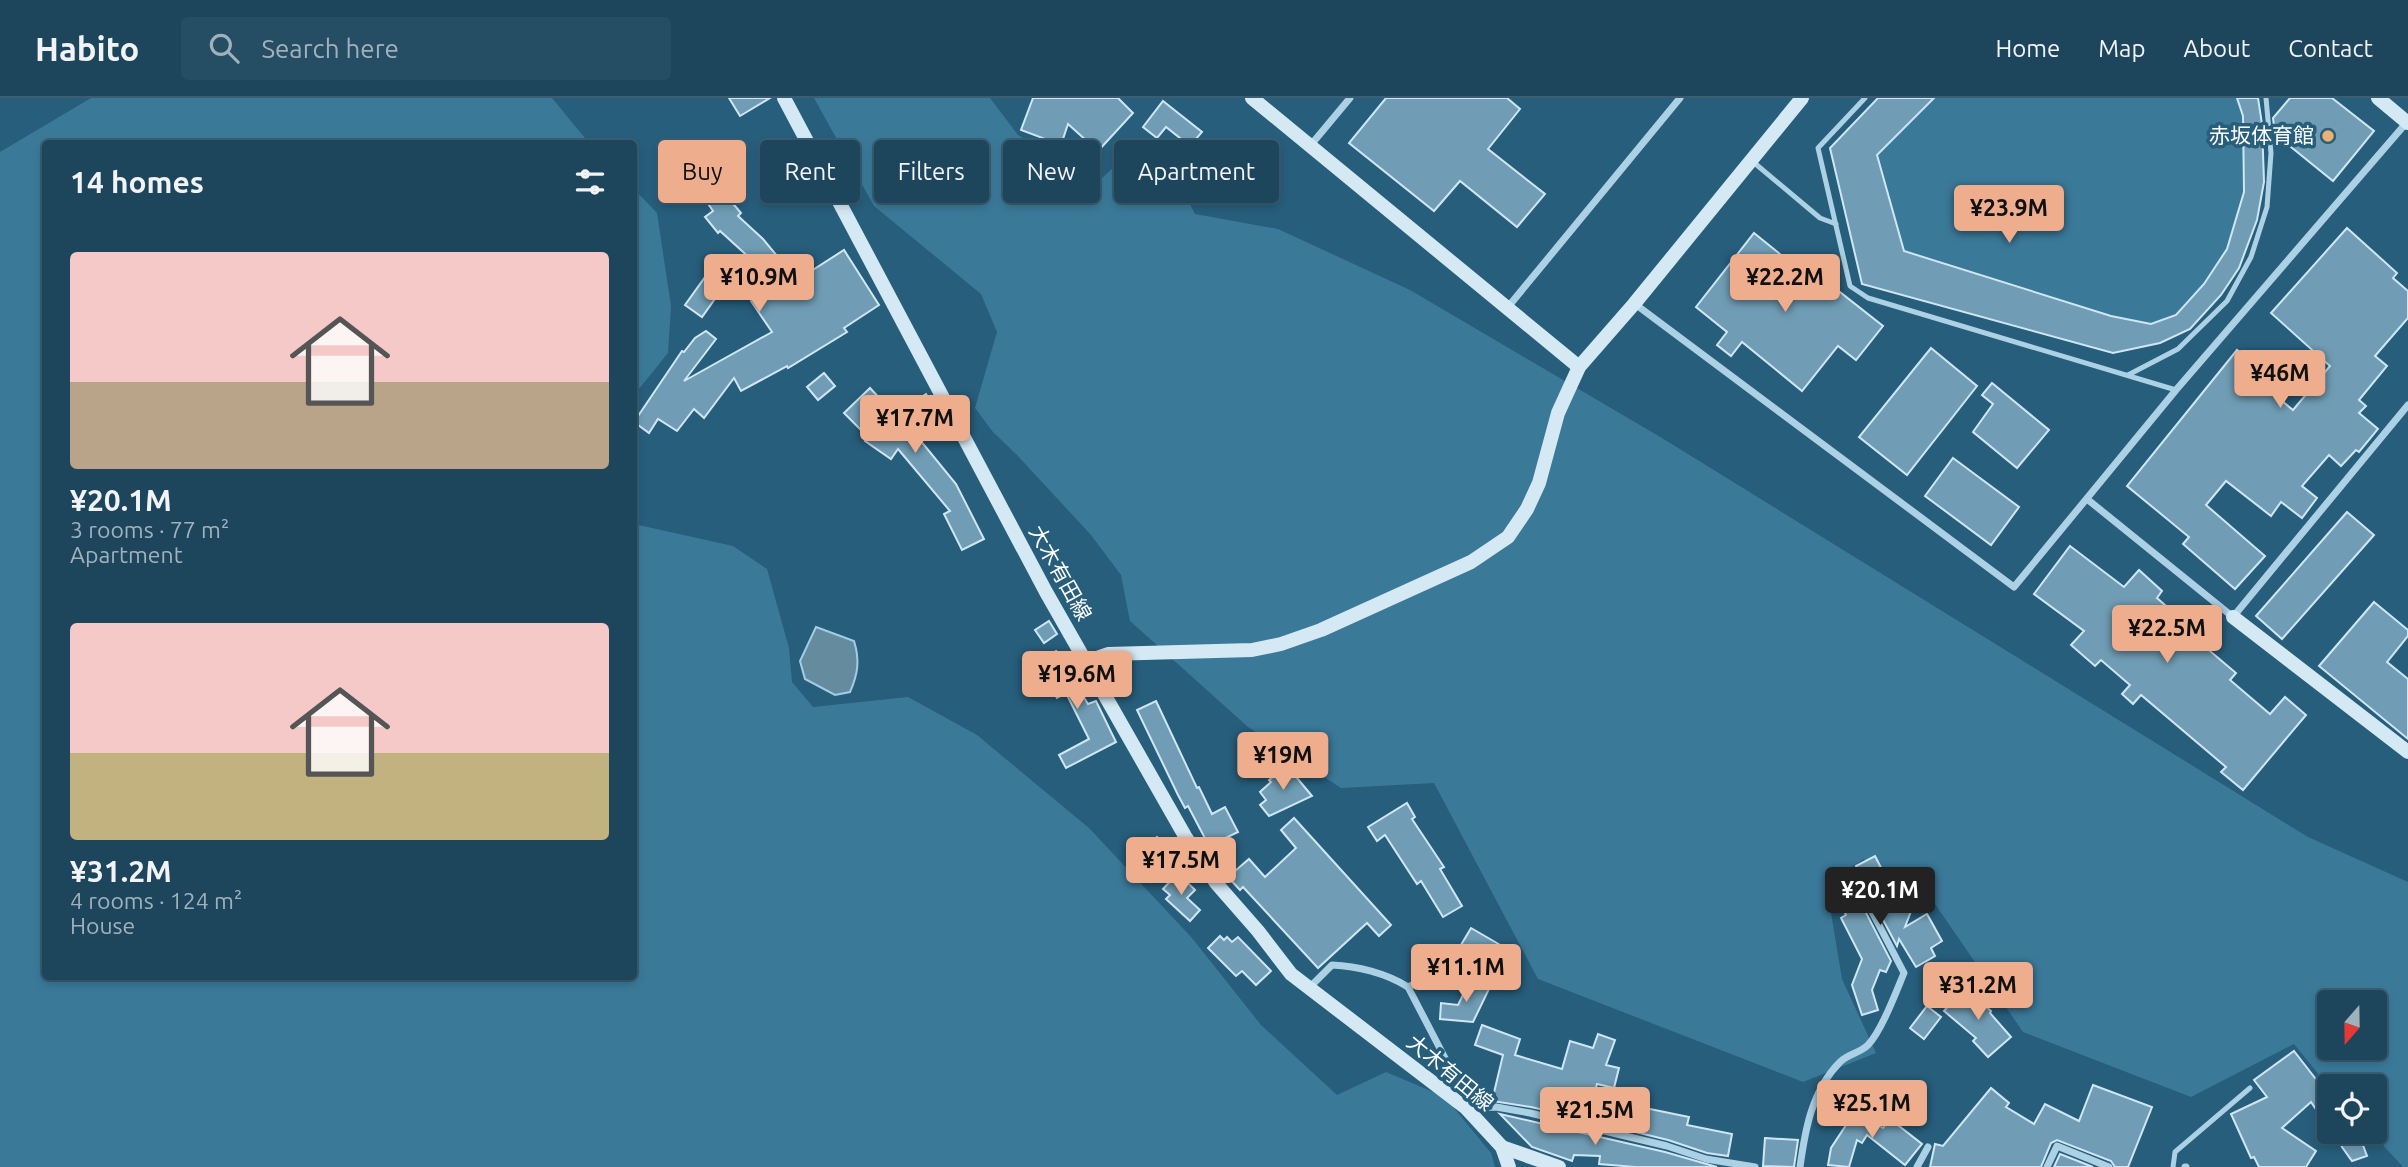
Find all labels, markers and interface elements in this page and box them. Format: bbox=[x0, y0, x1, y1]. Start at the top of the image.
search box bbox=[181, 17, 671, 80]
icon: search bbox=[205, 29, 243, 67]
text: Habito bbox=[35, 30, 139, 67]
text: Search here bbox=[261, 34, 399, 63]
text: Home bbox=[1995, 35, 2060, 62]
text: Map bbox=[2098, 35, 2145, 62]
text: About bbox=[2183, 35, 2250, 62]
text: Contact bbox=[2288, 35, 2373, 62]
place label: 赤坂体育館 bbox=[2209, 123, 2314, 147]
marker: 赤坂体育館 bbox=[2320, 128, 2336, 144]
chip: Buy bbox=[658, 140, 746, 203]
chip: Rent bbox=[760, 140, 860, 203]
chip: Filters bbox=[874, 140, 989, 203]
chip: New bbox=[1003, 140, 1100, 203]
chip: Apartment bbox=[1114, 140, 1279, 203]
icon: filters bbox=[571, 163, 609, 201]
text: 14 homes bbox=[70, 165, 204, 199]
pin: ¥23.9M bbox=[1952, 186, 2066, 245]
text: ¥23.9M bbox=[1970, 195, 2048, 220]
pin: ¥10.9M bbox=[702, 254, 816, 314]
pin: ¥22.2M bbox=[1728, 254, 1842, 314]
text: ¥10.9M bbox=[720, 264, 798, 289]
text: ¥22.2M bbox=[1746, 264, 1824, 289]
icon: home bbox=[277, 298, 403, 424]
pin: ¥46M bbox=[2239, 350, 2321, 410]
text: ¥46M bbox=[2250, 360, 2310, 385]
pin: ¥17.7M bbox=[858, 396, 972, 455]
text: ¥17.7M bbox=[876, 405, 954, 430]
text: ¥20.1M bbox=[70, 483, 172, 517]
text: 3 rooms · 77 m² bbox=[70, 517, 229, 542]
street label: 大木有田線 bbox=[1025, 521, 1097, 624]
text: Apartment bbox=[70, 542, 183, 567]
pin: ¥22.5M bbox=[2110, 606, 2224, 665]
text: ¥22.5M bbox=[2128, 615, 2206, 640]
pin: ¥19.6M bbox=[1020, 652, 1134, 711]
text: ¥19.6M bbox=[1038, 661, 1116, 686]
icon: home bbox=[277, 669, 403, 795]
pin: ¥19M bbox=[1242, 732, 1324, 792]
text: ¥19M bbox=[1253, 742, 1313, 767]
pin: ¥17.5M bbox=[1124, 838, 1238, 897]
text: ¥17.5M bbox=[1142, 847, 1220, 872]
text: ¥31.2M bbox=[70, 854, 172, 888]
pin: ¥20.1M bbox=[1823, 868, 1937, 927]
text: ¥20.1M bbox=[1841, 877, 1919, 902]
text: 4 rooms · 124 m² bbox=[70, 888, 242, 913]
text: House bbox=[70, 913, 135, 938]
pin: ¥11.1M bbox=[1409, 944, 1523, 1004]
text: ¥11.1M bbox=[1427, 954, 1505, 979]
pin: ¥31.2M bbox=[1921, 962, 2035, 1022]
text: ¥31.2M bbox=[1939, 972, 2017, 997]
north arrow bbox=[2317, 990, 2387, 1060]
map controls bbox=[2317, 990, 2387, 1144]
street label: 大木有田線 bbox=[1403, 1029, 1499, 1115]
button: locate bbox=[2317, 1074, 2387, 1144]
pin: ¥25.1M bbox=[1815, 1080, 1929, 1140]
pin: ¥21.5M bbox=[1538, 1088, 1652, 1147]
text: ¥25.1M bbox=[1833, 1090, 1911, 1115]
text: ¥21.5M bbox=[1556, 1097, 1634, 1122]

